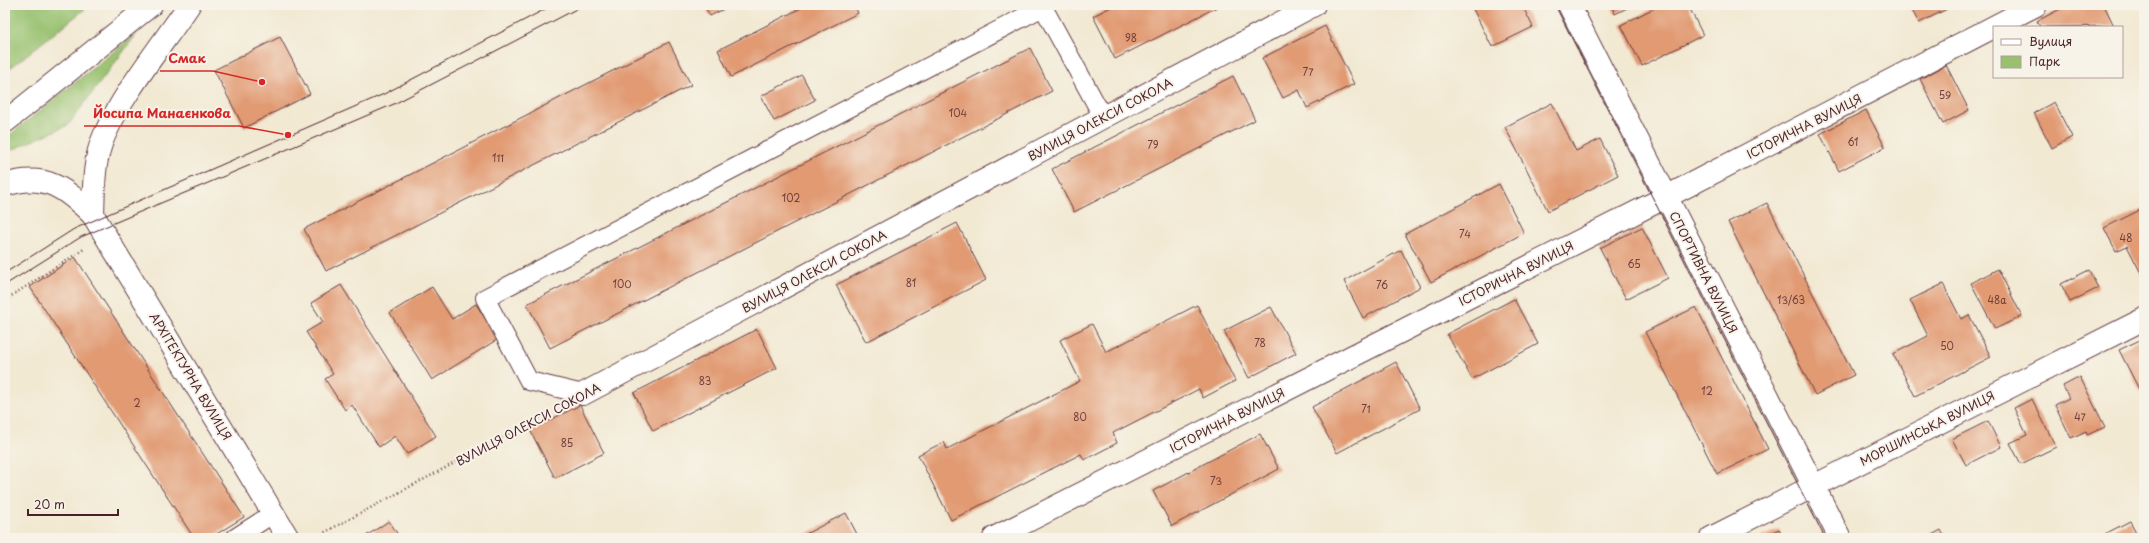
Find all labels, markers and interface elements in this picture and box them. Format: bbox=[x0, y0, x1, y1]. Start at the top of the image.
legend bbox=[1993, 26, 2123, 78]
house number: 98 bbox=[1125, 30, 1137, 45]
text: Вулиця bbox=[2029, 32, 2072, 50]
callout: Смак bbox=[160, 46, 213, 71]
text: Смак bbox=[168, 48, 206, 67]
text: Парк bbox=[2029, 52, 2061, 70]
house number: 77 bbox=[1302, 64, 1314, 79]
street label: ВУЛИЦЯ ОЛЕКСИ СОКОЛА bbox=[1024, 73, 1176, 165]
house number: 59 bbox=[1939, 87, 1951, 102]
street label: ІСТОРИЧНА ВУЛИЦЯ bbox=[1743, 89, 1865, 163]
callout: Йосипа Манаєнкова bbox=[84, 101, 239, 126]
text: Йосипа Манаєнкова bbox=[93, 103, 231, 122]
house number: 104 bbox=[949, 105, 968, 120]
house number: 61 bbox=[1847, 134, 1859, 149]
house number: 79 bbox=[1147, 137, 1159, 152]
house number: 111 bbox=[492, 150, 504, 165]
house number: 102 bbox=[782, 190, 800, 205]
street label: СПОРТИВНА ВУЛИЦЯ bbox=[1665, 208, 1743, 336]
street label: ВУЛИЦЯ ОЛЕКСИ СОКОЛА bbox=[738, 225, 890, 317]
house number: 74 bbox=[1459, 226, 1471, 241]
house number: 48 bbox=[2120, 230, 2132, 245]
street label: ІСТОРИЧНА ВУЛИЦЯ bbox=[1455, 236, 1577, 310]
house number: 65 bbox=[1627, 256, 1641, 271]
house number: 81 bbox=[906, 275, 916, 290]
house number: 100 bbox=[612, 276, 632, 291]
house number: 76 bbox=[1376, 277, 1388, 292]
house number: 13/63 bbox=[1777, 292, 1805, 307]
house number: 48а bbox=[1988, 292, 2007, 307]
street label: АРХІТЕКТУРНА ВУЛИЦЯ bbox=[146, 309, 236, 443]
house number: 78 bbox=[1254, 335, 1266, 350]
house number: 50 bbox=[1940, 338, 1954, 353]
house number: 83 bbox=[699, 373, 711, 388]
street label: ВУЛИЦЯ ОЛЕКСИ СОКОЛА bbox=[452, 378, 604, 470]
street label: ІСТОРИЧНА ВУЛИЦЯ bbox=[1166, 383, 1288, 457]
house number: 12 bbox=[1701, 383, 1713, 398]
street label: МОРШИНСЬКА ВУЛИЦЯ bbox=[1856, 386, 1998, 470]
house number: 2 bbox=[133, 395, 141, 410]
house number: 71 bbox=[1361, 401, 1371, 416]
house number: 80 bbox=[1073, 409, 1087, 424]
house number: 47 bbox=[2074, 409, 2087, 424]
house number: 85 bbox=[561, 435, 573, 450]
house number: 73 bbox=[1210, 473, 1222, 488]
scale bar bbox=[28, 491, 118, 517]
text: 20 m bbox=[34, 495, 65, 513]

